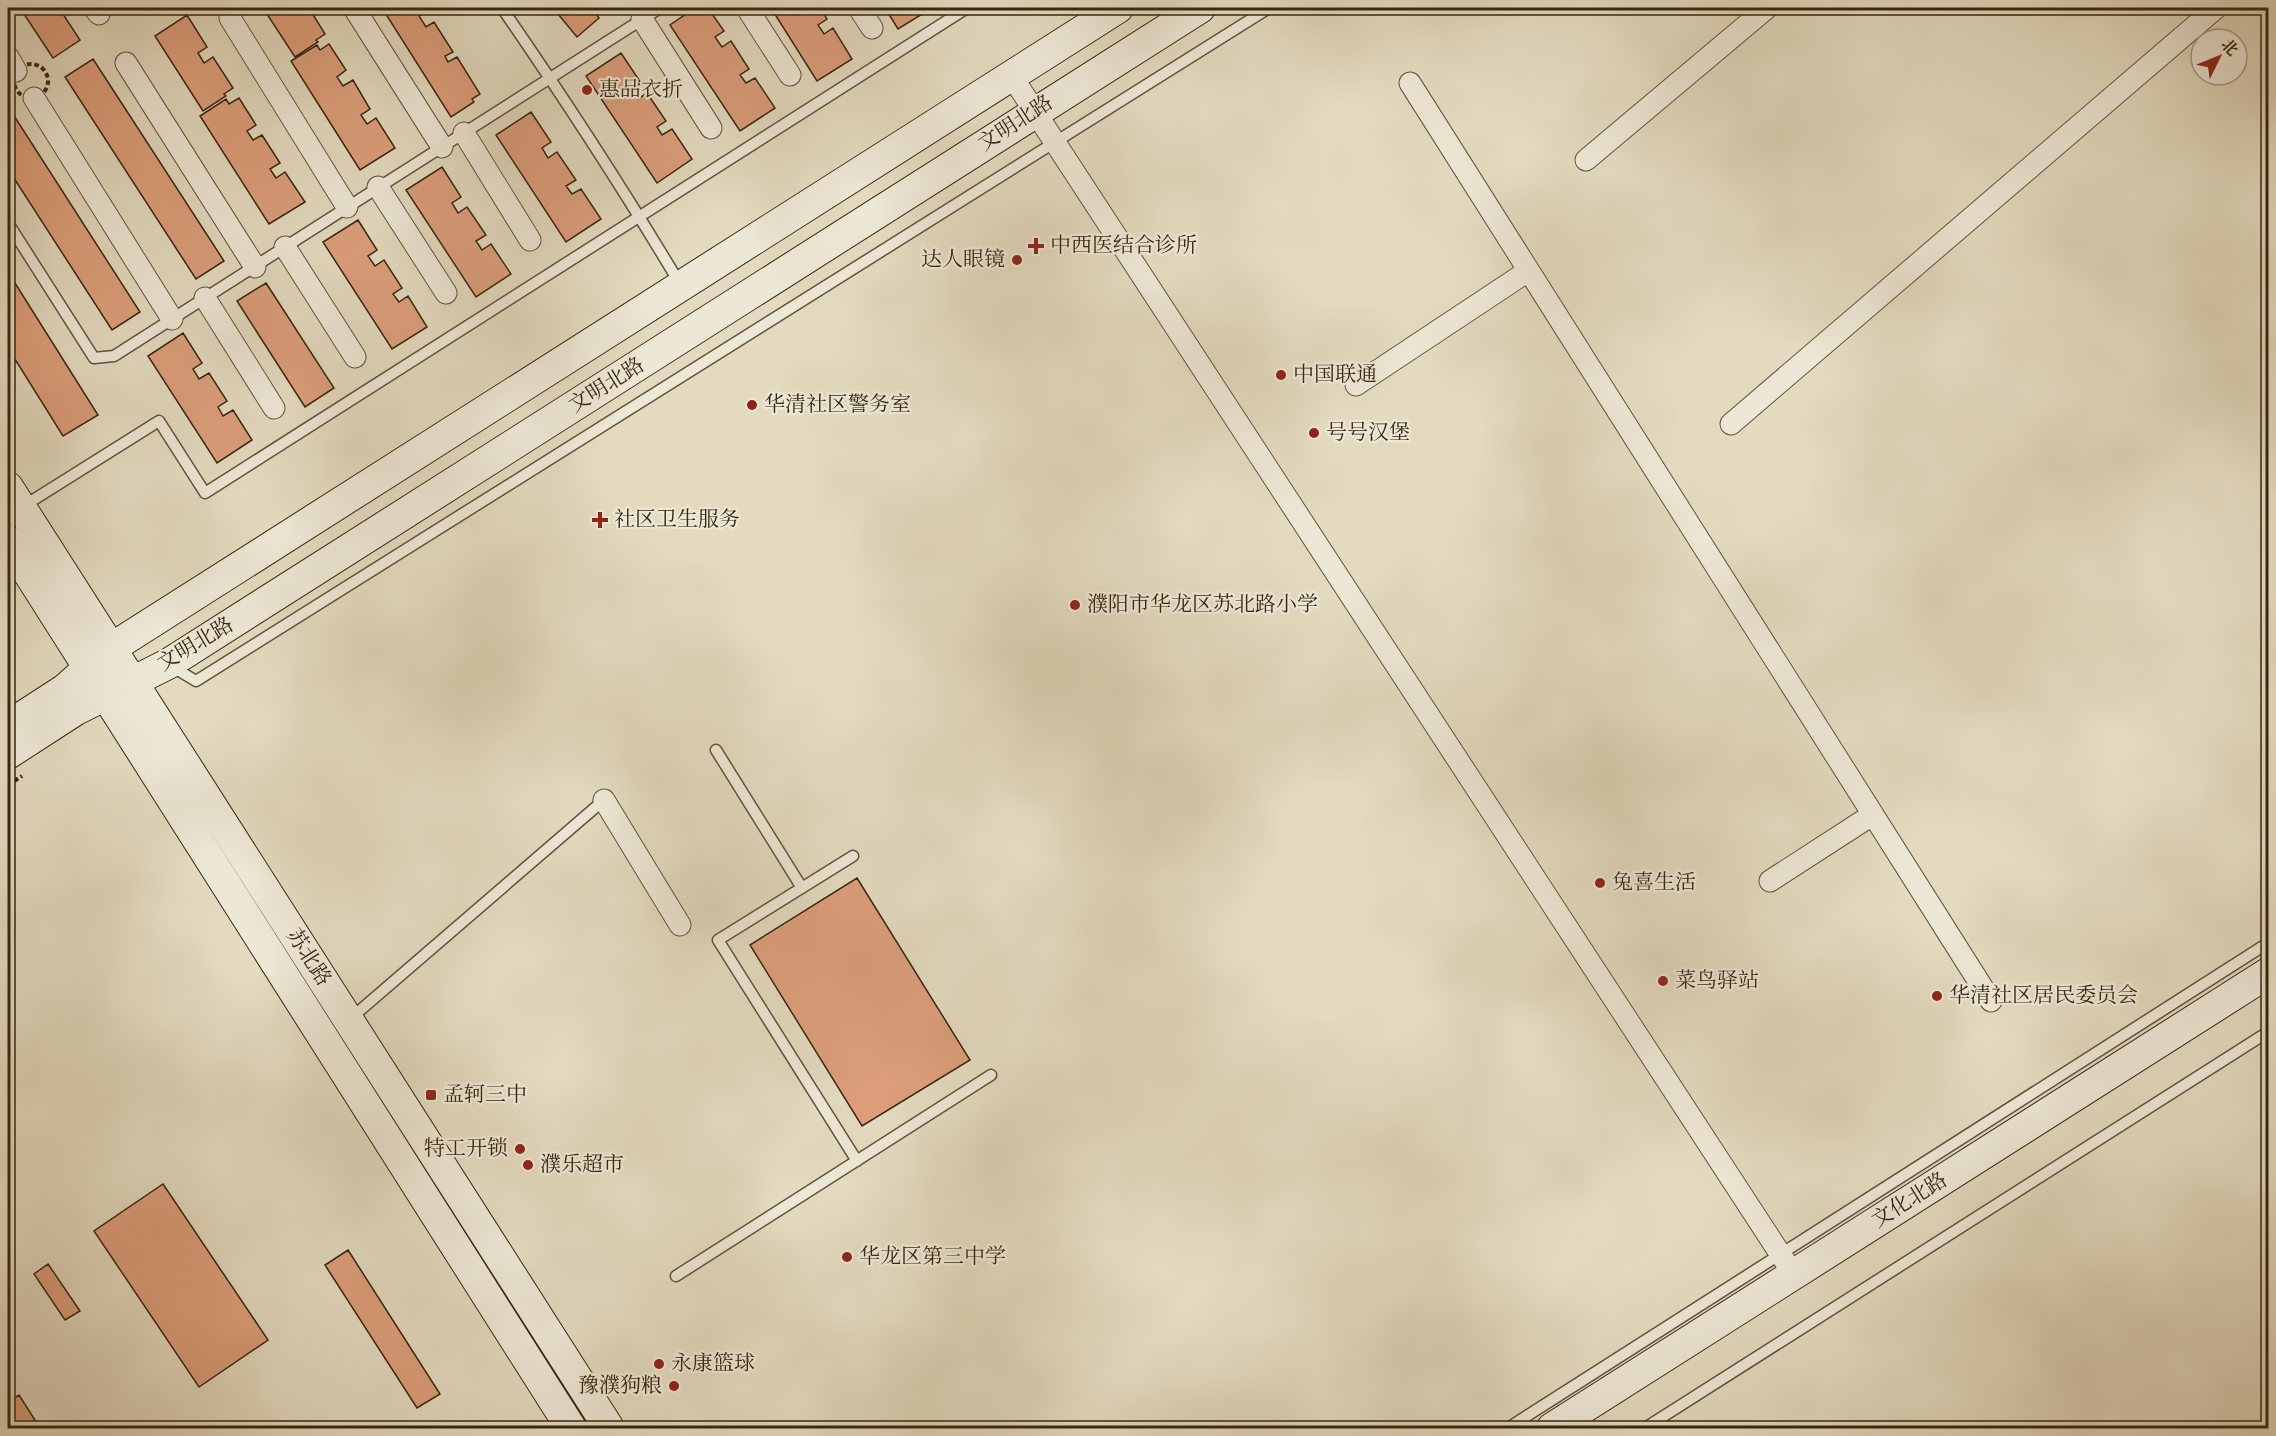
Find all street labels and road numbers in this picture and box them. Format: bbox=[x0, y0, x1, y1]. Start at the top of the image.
street label: 文明北路 bbox=[973, 89, 1059, 159]
street label: 文明北路 bbox=[564, 351, 650, 421]
street label: 文明北路 bbox=[153, 611, 239, 679]
street label: 苏北路 bbox=[279, 924, 337, 992]
street label: 文化北路 bbox=[1867, 1166, 1953, 1236]

